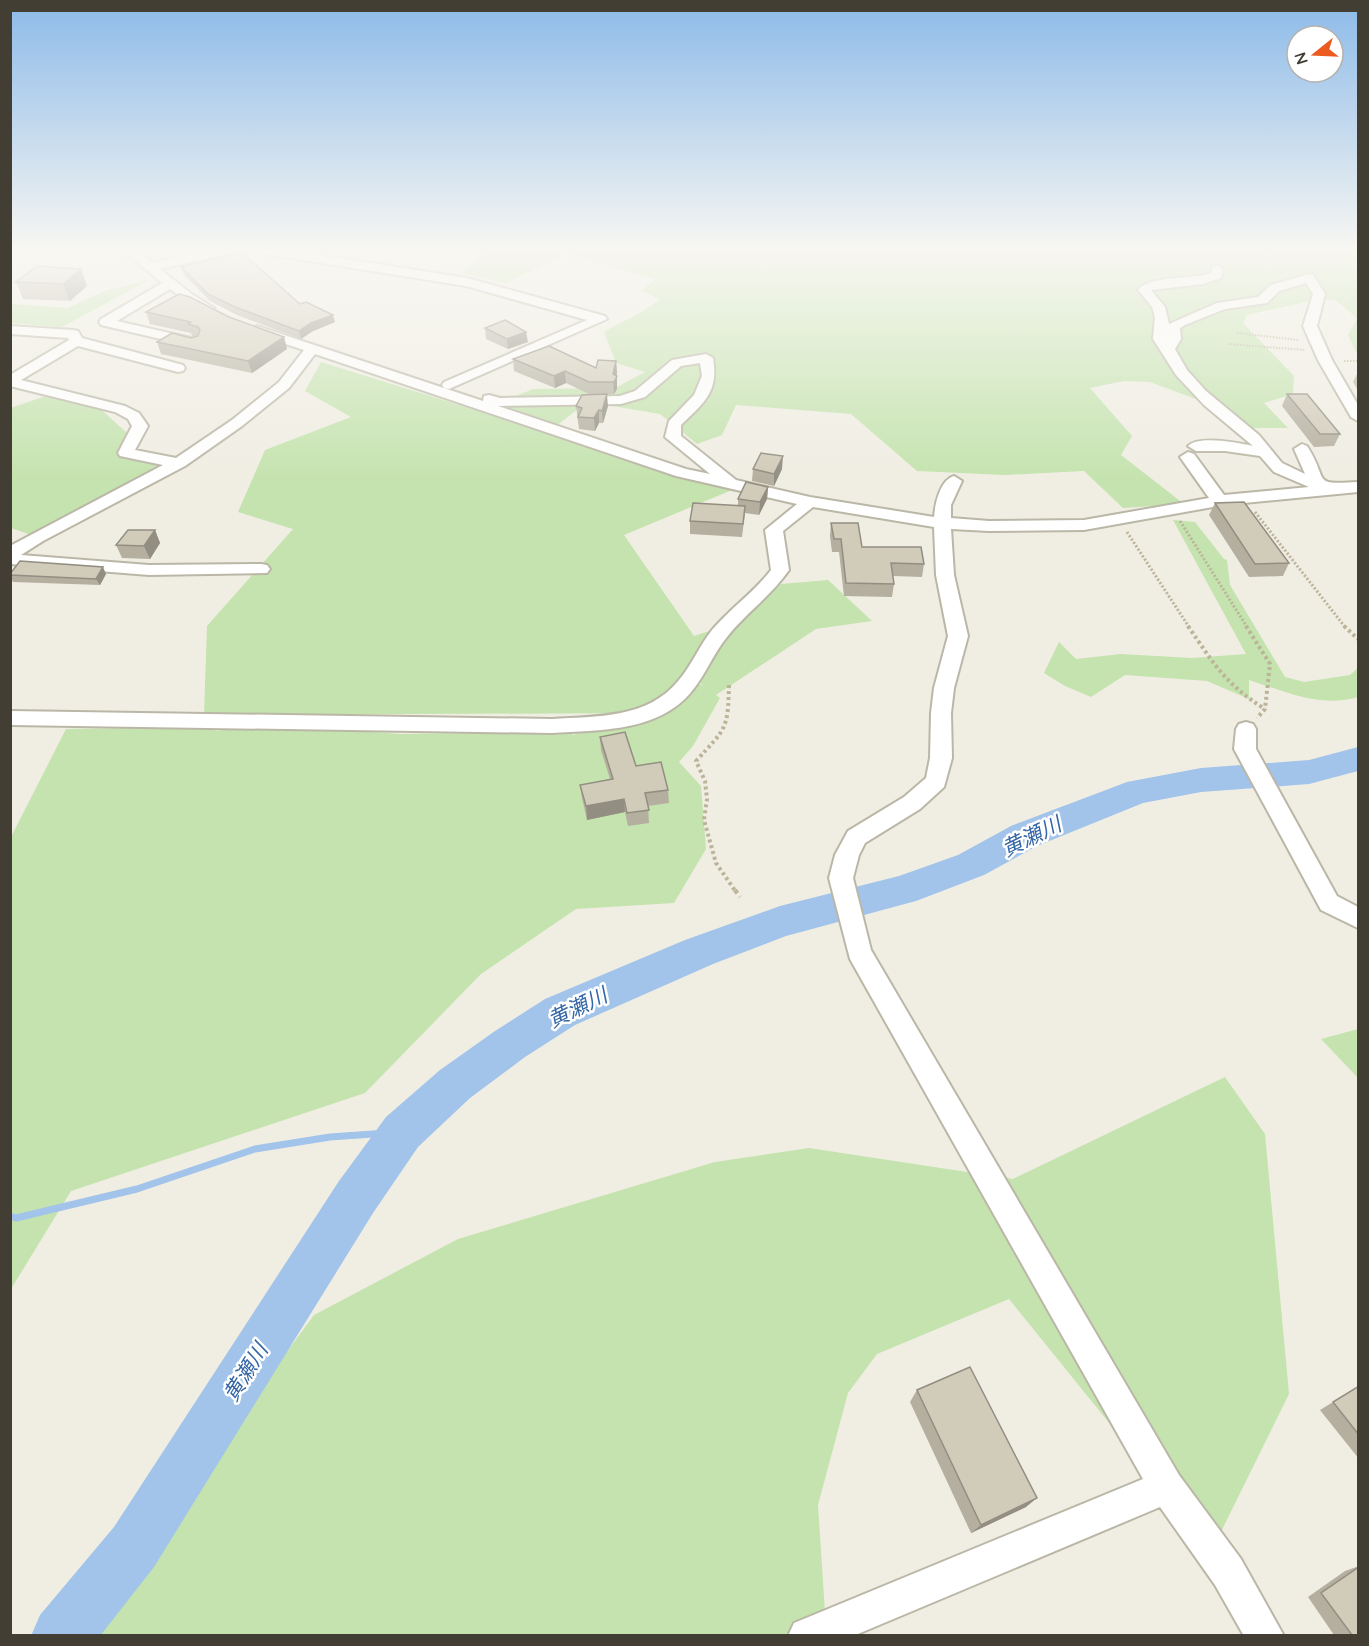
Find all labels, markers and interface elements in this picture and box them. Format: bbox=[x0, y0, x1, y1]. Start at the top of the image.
north arrow bbox=[1285, 24, 1345, 84]
text: N bbox=[1289, 50, 1312, 67]
water label: 黄瀬川 bbox=[997, 810, 1067, 861]
water label: 黄瀬川 bbox=[543, 981, 613, 1032]
water label: 黄瀬川 bbox=[217, 1337, 274, 1406]

